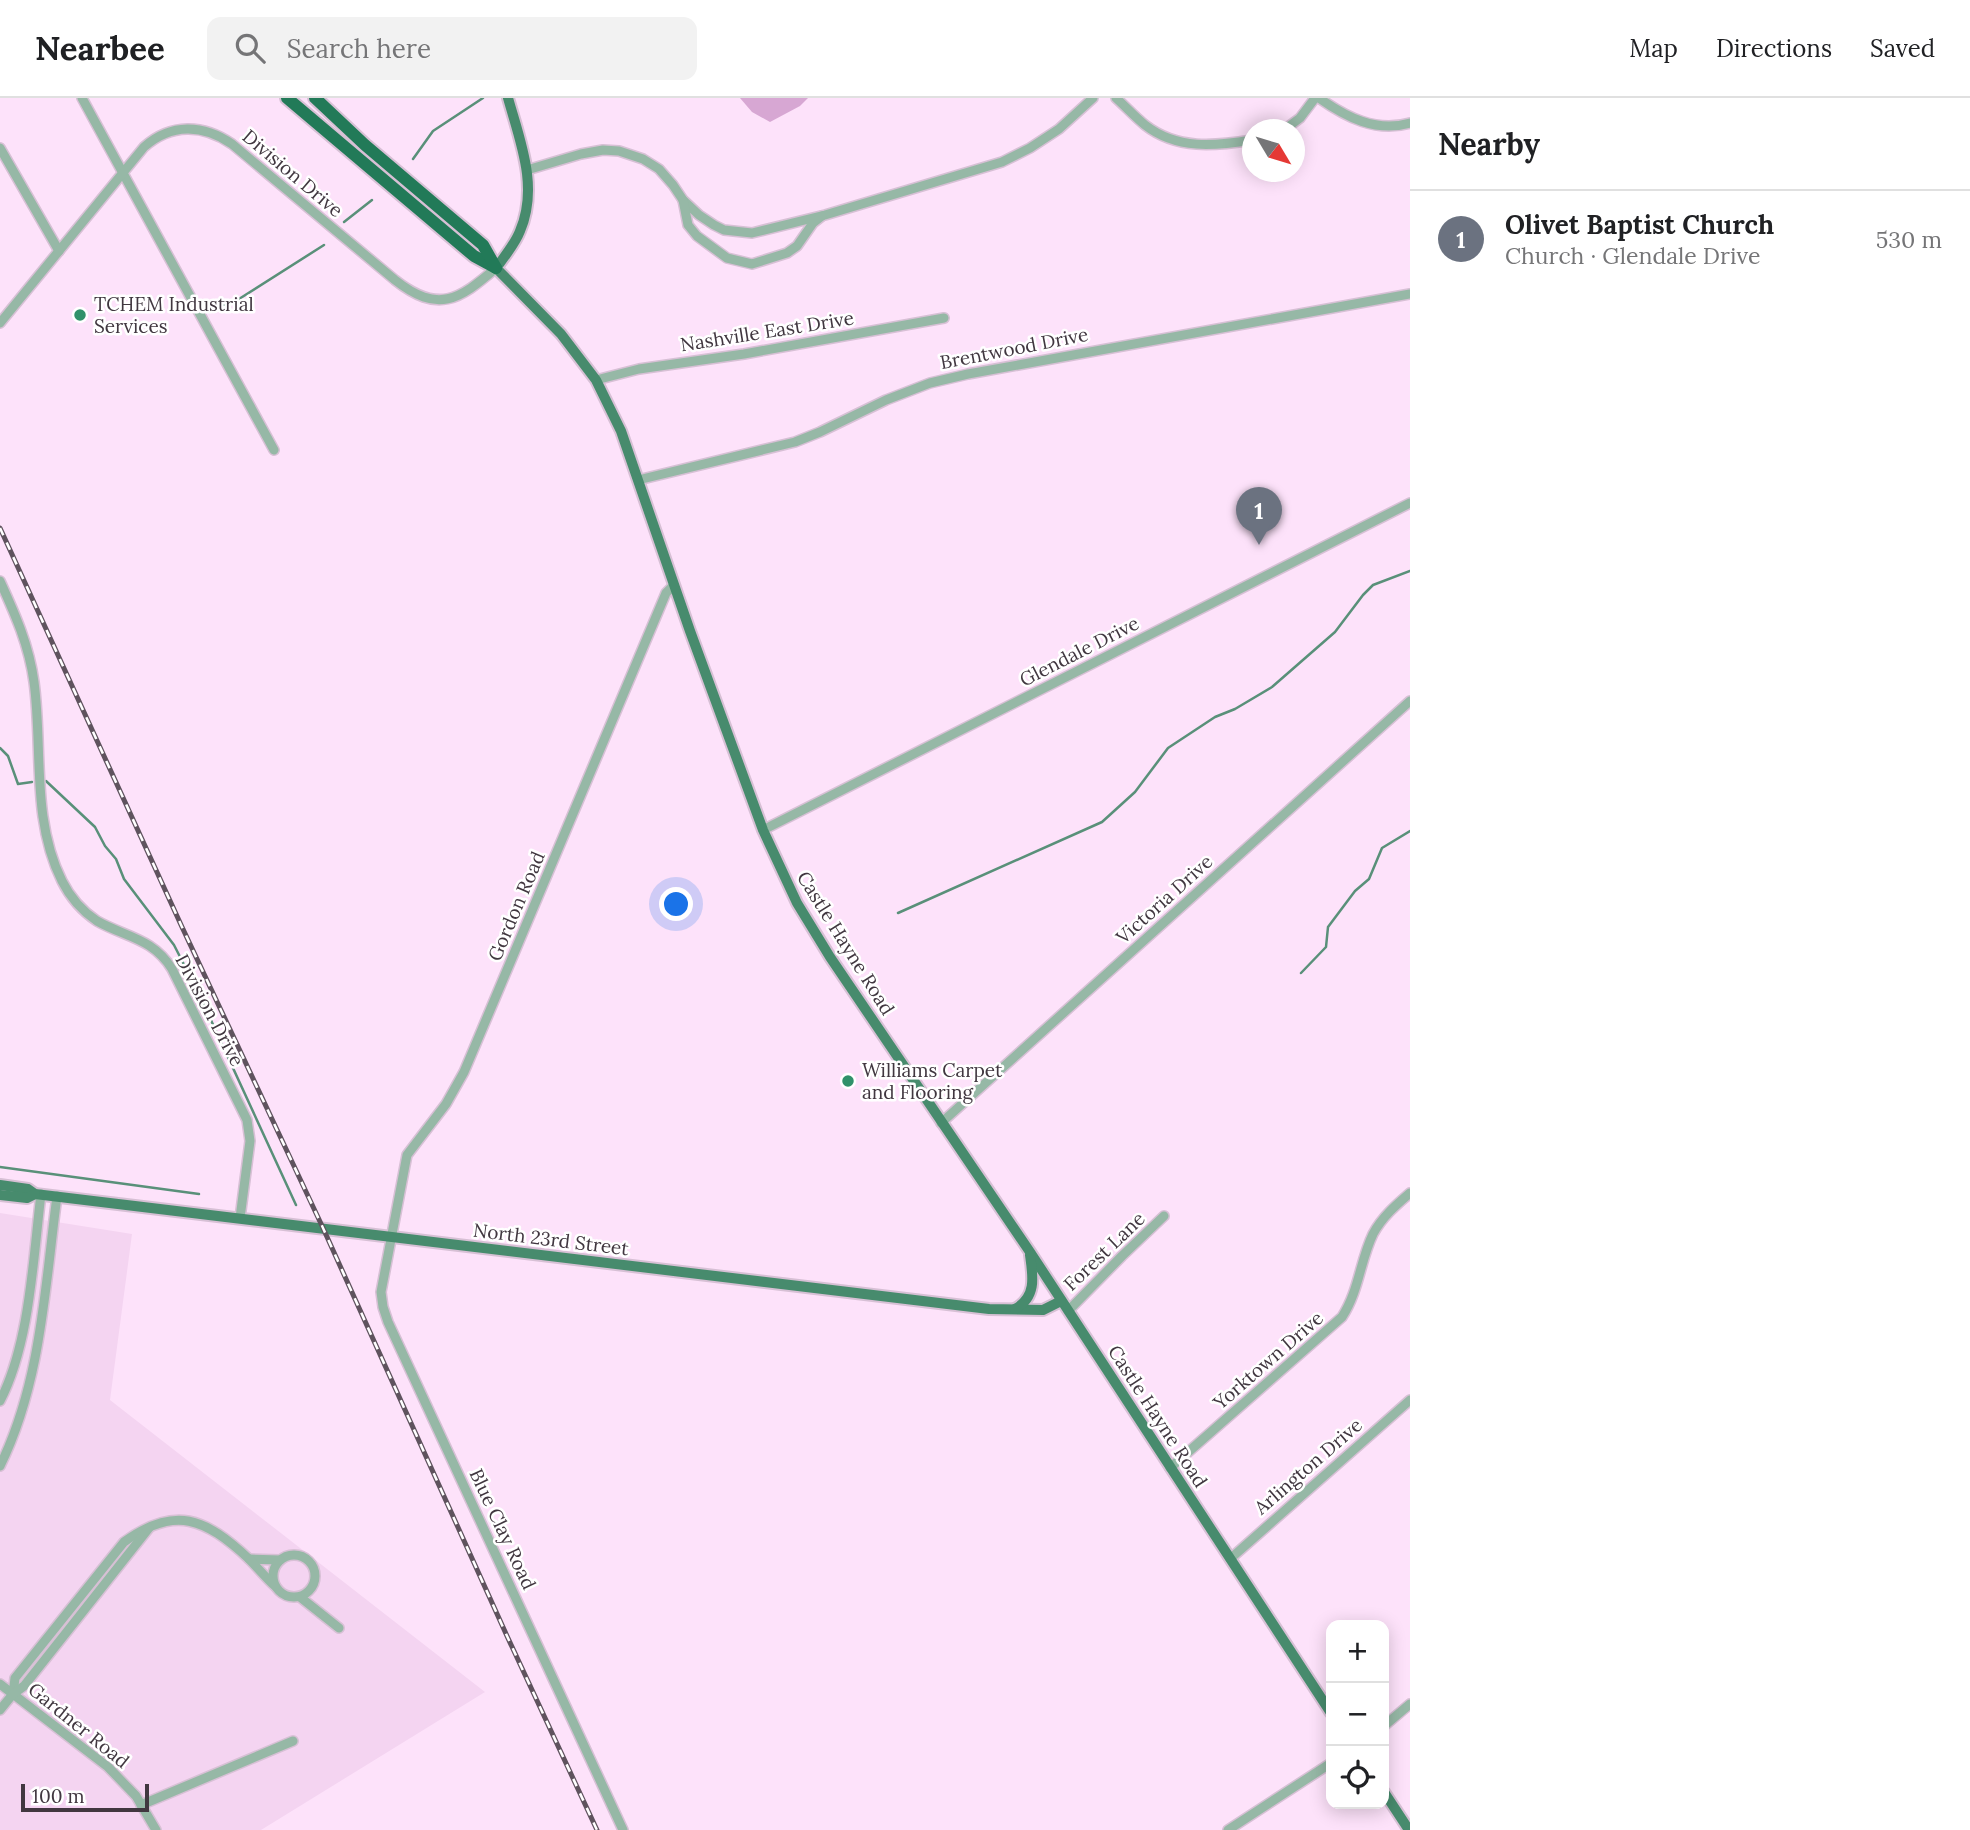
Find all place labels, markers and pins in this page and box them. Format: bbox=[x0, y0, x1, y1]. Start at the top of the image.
place label: TCHEM Industrial Services bbox=[94, 292, 254, 338]
marker: TCHEM Industrial Services bbox=[72, 307, 88, 323]
pin: 1 bbox=[1236, 487, 1282, 545]
place label: Williams Carpet and Flooring bbox=[862, 1058, 1003, 1104]
marker: Williams Carpet and Flooring bbox=[840, 1073, 856, 1089]

